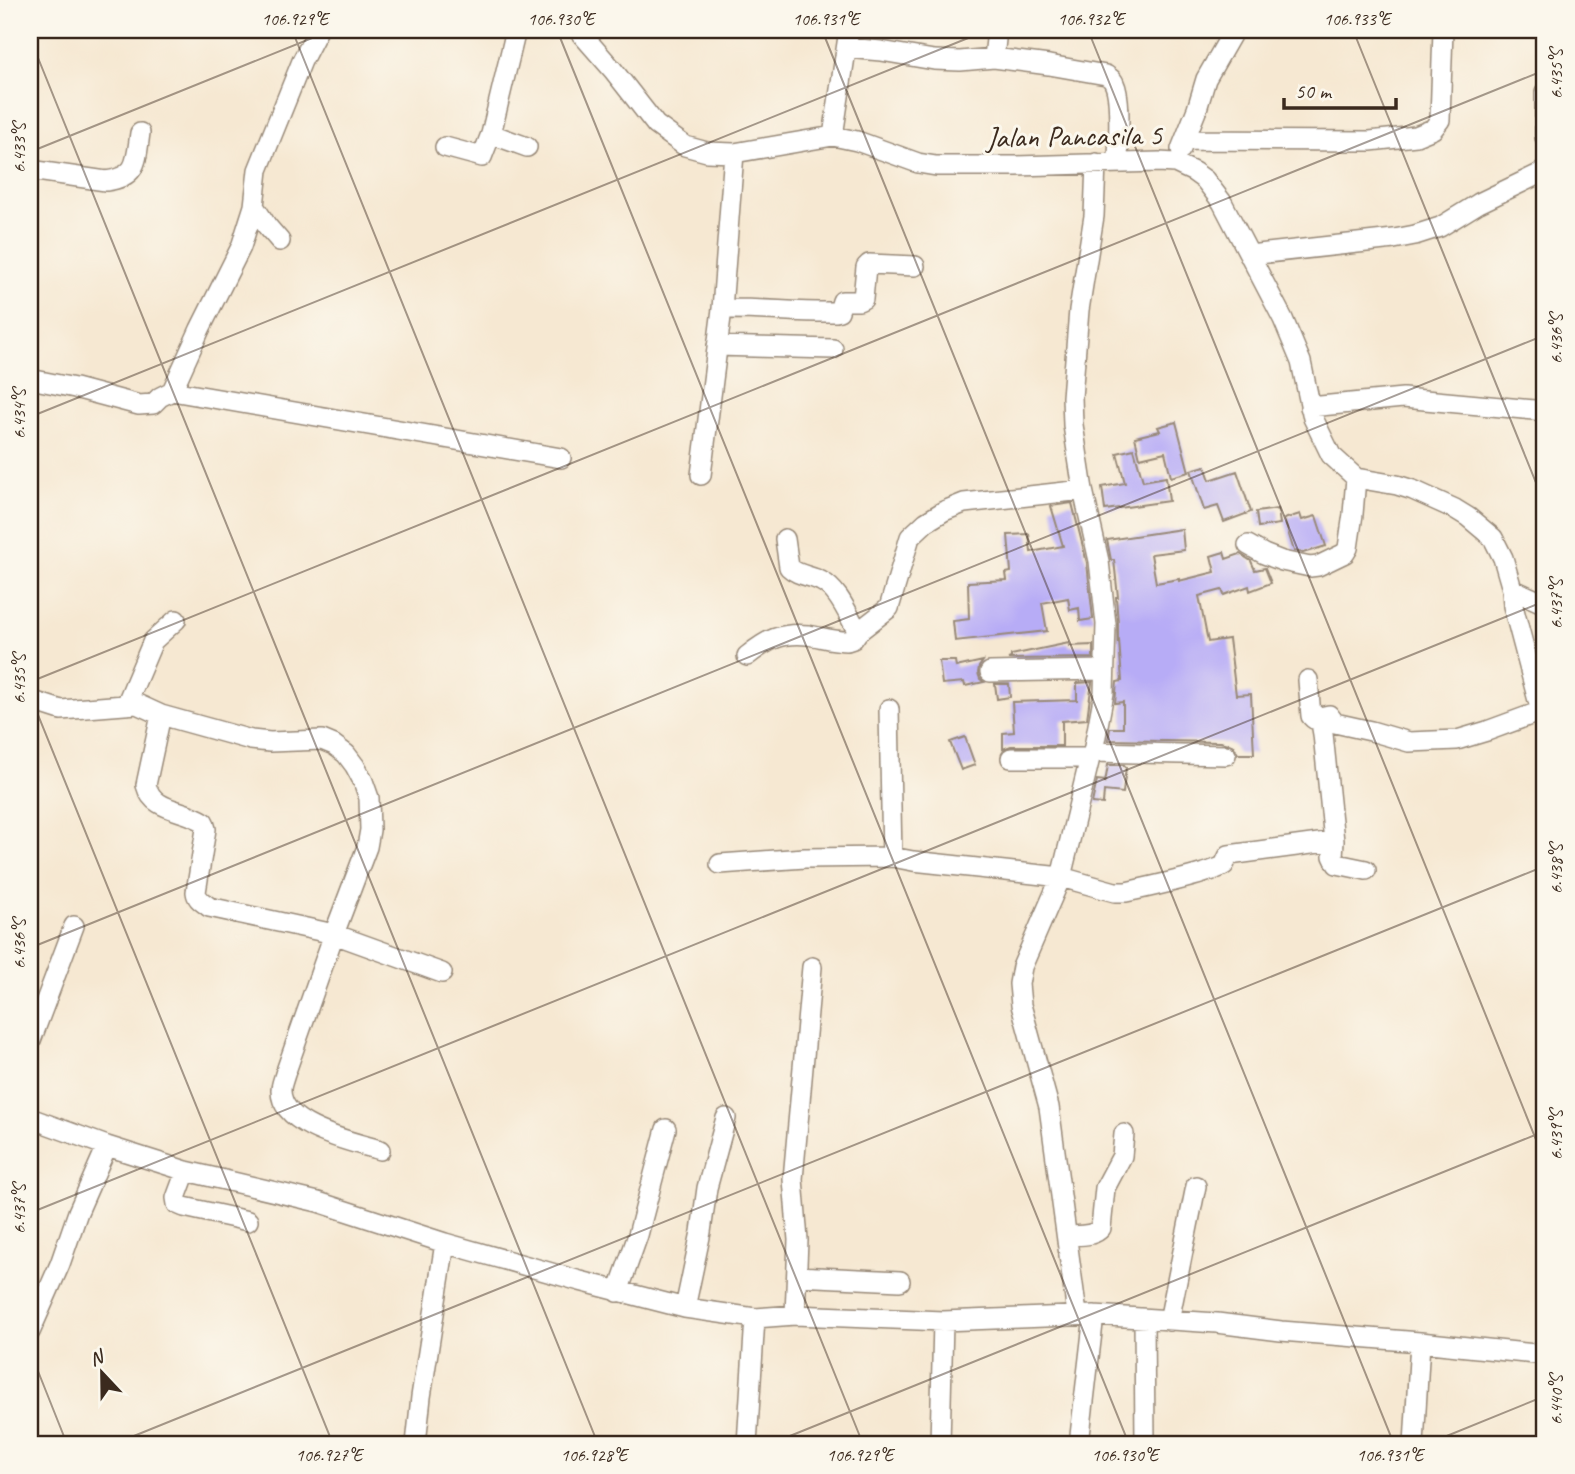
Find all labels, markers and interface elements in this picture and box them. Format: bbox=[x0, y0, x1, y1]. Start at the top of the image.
text: 106.929°E bbox=[262, 8, 331, 30]
text: 106.930°E bbox=[528, 8, 597, 30]
text: 106.931°E bbox=[793, 8, 862, 30]
text: 106.932°E bbox=[1058, 8, 1127, 30]
text: 106.933°E bbox=[1324, 8, 1393, 30]
text: 6.435°S bbox=[1545, 46, 1567, 99]
scale bar bbox=[1284, 66, 1396, 110]
text: 50 m bbox=[1295, 78, 1333, 104]
street label: Jalan Pancasila 5 bbox=[984, 115, 1164, 157]
text: 6.433°S bbox=[8, 120, 30, 173]
text: 6.436°S bbox=[1545, 311, 1567, 364]
text: 6.434°S bbox=[8, 386, 30, 439]
text: 6.437°S bbox=[1545, 576, 1567, 629]
text: 6.435°S bbox=[8, 651, 30, 704]
text: 6.438°S bbox=[1545, 841, 1567, 894]
text: 6.436°S bbox=[8, 916, 30, 969]
text: 6.439°S bbox=[1545, 1107, 1567, 1160]
text: 6.437°S bbox=[8, 1181, 30, 1234]
north arrow bbox=[66, 1338, 136, 1408]
text: N bbox=[86, 1344, 109, 1371]
text: 6.440°S bbox=[1545, 1372, 1567, 1425]
text: 106.927°E bbox=[296, 1444, 365, 1466]
text: 106.928°E bbox=[561, 1444, 630, 1466]
text: 106.929°E bbox=[827, 1444, 896, 1466]
text: 106.930°E bbox=[1092, 1444, 1161, 1466]
text: 106.931°E bbox=[1357, 1444, 1426, 1466]

